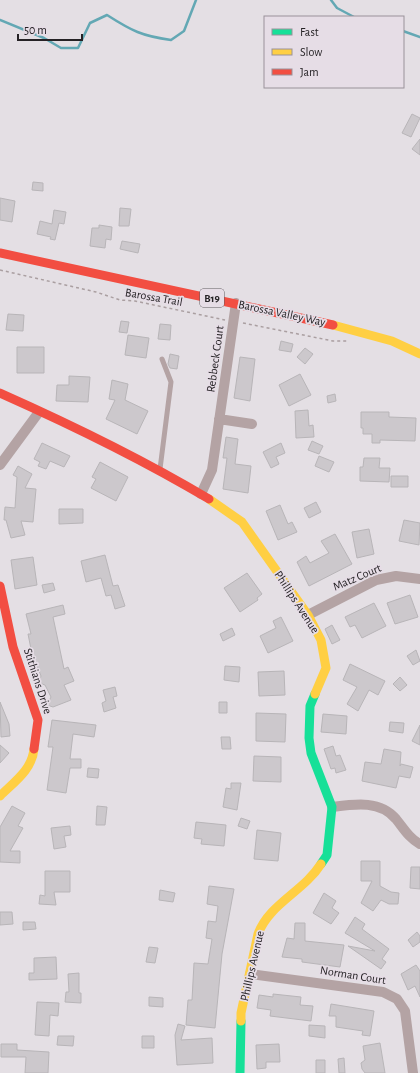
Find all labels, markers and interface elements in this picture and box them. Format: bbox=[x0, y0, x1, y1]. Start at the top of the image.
scale bar bbox=[18, 16, 82, 42]
legend bbox=[264, 16, 404, 88]
text: 50 m bbox=[24, 24, 47, 36]
text: Fast bbox=[300, 26, 319, 38]
text: Slow bbox=[300, 46, 322, 58]
text: Jam bbox=[300, 66, 319, 78]
street label: Barossa Trail bbox=[124, 286, 184, 308]
road number: B19 bbox=[200, 289, 224, 307]
street label: Barossa Valley Way bbox=[237, 298, 327, 329]
street label: Rebbeck Court bbox=[204, 325, 226, 393]
street label: Matz Court bbox=[331, 561, 383, 593]
street label: Phillips Avenue bbox=[272, 569, 322, 635]
street label: Stithians Drive bbox=[22, 647, 54, 715]
street label: Phillips Avenue bbox=[238, 930, 266, 1002]
street label: Norman Court bbox=[319, 964, 387, 986]

